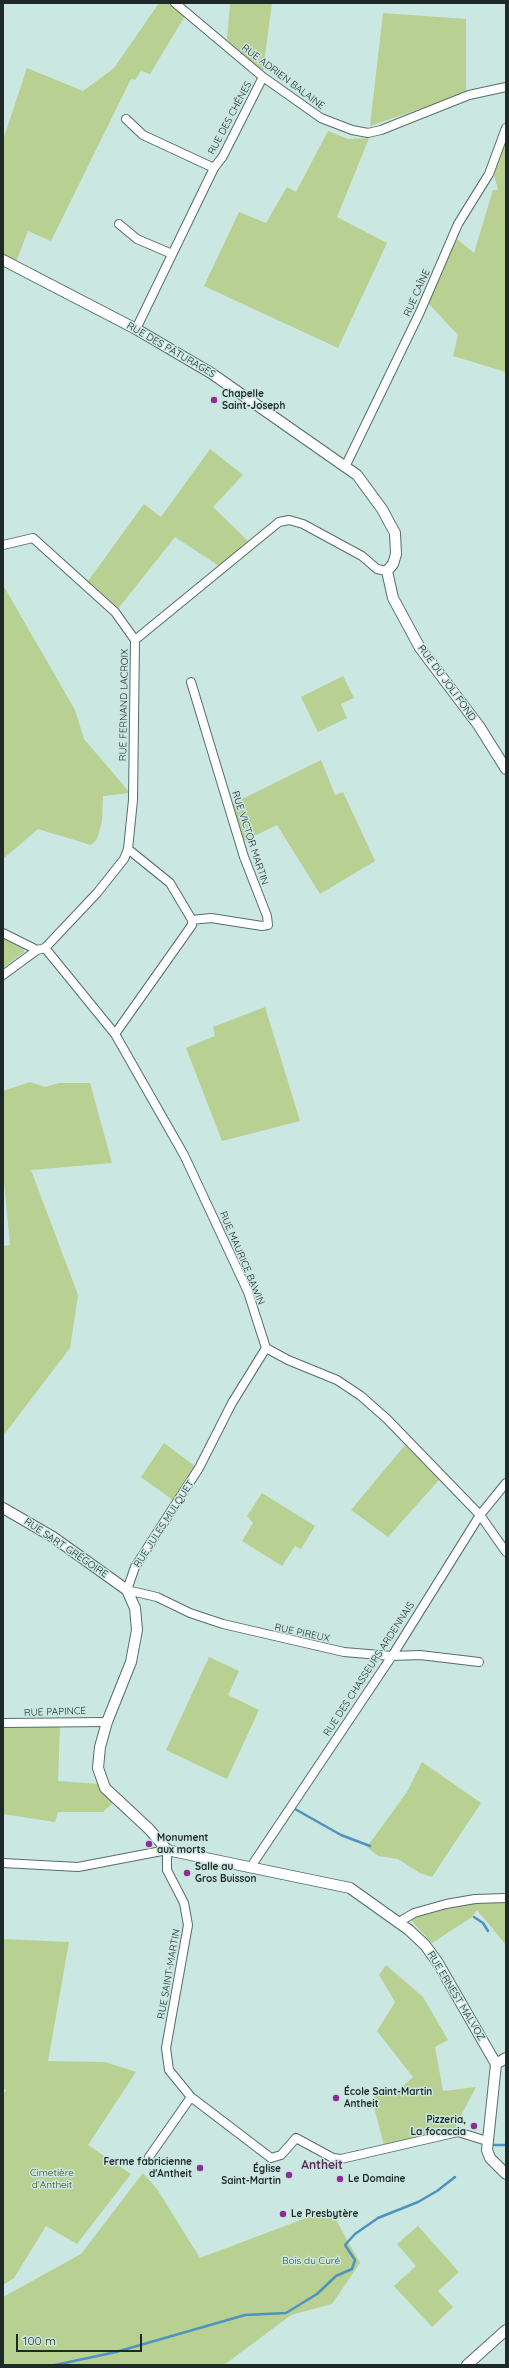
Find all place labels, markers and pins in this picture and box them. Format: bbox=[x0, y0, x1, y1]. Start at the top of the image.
place label: Chapelle Saint-Joseph bbox=[222, 388, 285, 412]
marker: Chapelle Saint-Joseph bbox=[209, 395, 219, 405]
place label: Monument aux morts bbox=[157, 1832, 208, 1856]
marker: Monument aux morts bbox=[144, 1839, 154, 1849]
place label: Salle au Gros Buisson bbox=[195, 1861, 257, 1884]
marker: Salle au Gros Buisson bbox=[182, 1868, 192, 1878]
place label: École Saint-Martin Antheit bbox=[344, 2086, 432, 2110]
marker: École Saint-Martin Antheit bbox=[331, 2093, 341, 2103]
place label: Pizzeria, La focaccia bbox=[410, 2114, 466, 2138]
marker: Pizzeria, La focaccia bbox=[469, 2121, 479, 2131]
place label: Ferme fabricienne d'Antheit bbox=[103, 2156, 192, 2180]
marker: Ferme fabricienne d'Antheit bbox=[195, 2163, 205, 2173]
place label: Église Saint-Martin bbox=[221, 2163, 281, 2186]
marker: Église Saint-Martin bbox=[284, 2170, 294, 2180]
place label: Le Domaine bbox=[348, 2173, 406, 2185]
marker: Le Domaine bbox=[335, 2174, 345, 2184]
place label: Le Presbytère bbox=[291, 2208, 358, 2220]
marker: Le Presbytère bbox=[278, 2209, 288, 2219]

